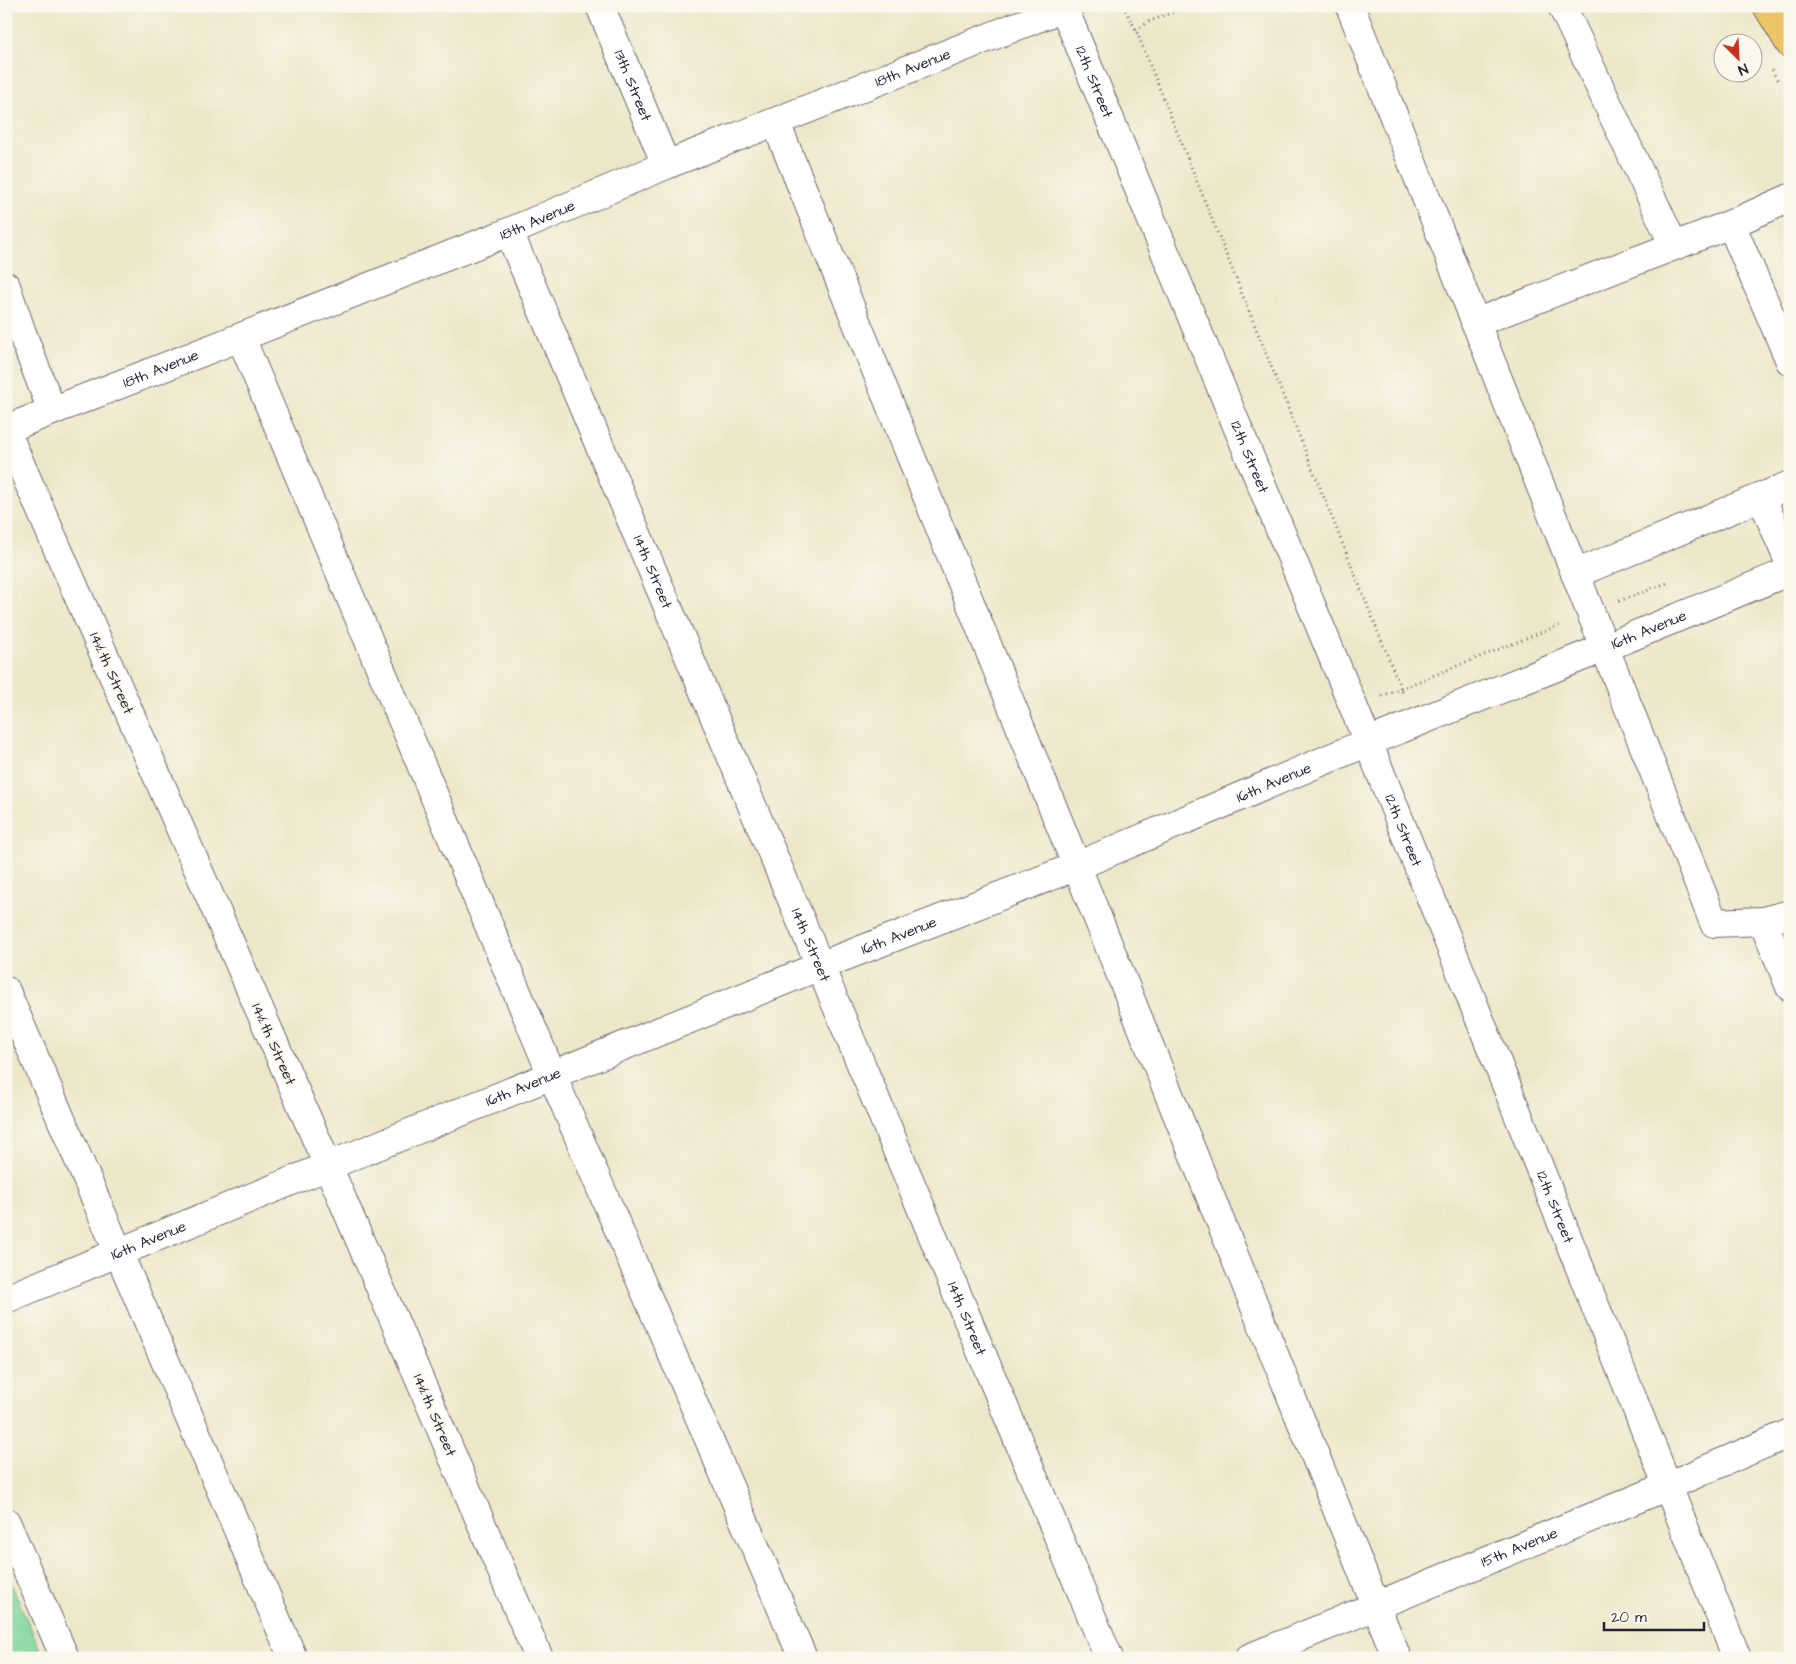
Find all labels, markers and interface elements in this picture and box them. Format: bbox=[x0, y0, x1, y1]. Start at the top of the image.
north arrow bbox=[1714, 32, 1764, 82]
street label: 18th Avenue bbox=[872, 43, 954, 92]
street label: 12th Street bbox=[1070, 43, 1118, 121]
street label: 13th Street bbox=[608, 47, 657, 124]
text: N bbox=[1735, 58, 1751, 80]
street label: 18th Avenue bbox=[497, 195, 578, 246]
street label: 18th Avenue bbox=[120, 345, 202, 393]
street label: 12th Street bbox=[1225, 418, 1274, 496]
street label: 14th Street bbox=[628, 532, 677, 612]
street label: 16th Avenue bbox=[1608, 605, 1690, 655]
street label: 14½th Street bbox=[84, 629, 139, 718]
street label: 16th Avenue bbox=[1233, 757, 1315, 808]
street label: 12th Street bbox=[1379, 791, 1427, 870]
street label: 14th Street bbox=[786, 905, 835, 985]
street label: 16th Avenue bbox=[858, 912, 940, 960]
street label: 14½th Street bbox=[246, 1000, 301, 1089]
street label: 16th Avenue bbox=[482, 1062, 564, 1112]
street label: 12th Street bbox=[1531, 1168, 1579, 1247]
street label: 16th Avenue bbox=[108, 1216, 189, 1266]
street label: 14th Street bbox=[942, 1278, 991, 1359]
street label: 14½th Street bbox=[408, 1371, 461, 1460]
street label: 15th Avenue bbox=[1478, 1523, 1561, 1573]
scale bar bbox=[1604, 1599, 1704, 1631]
text: 20 m bbox=[1611, 1607, 1647, 1628]

